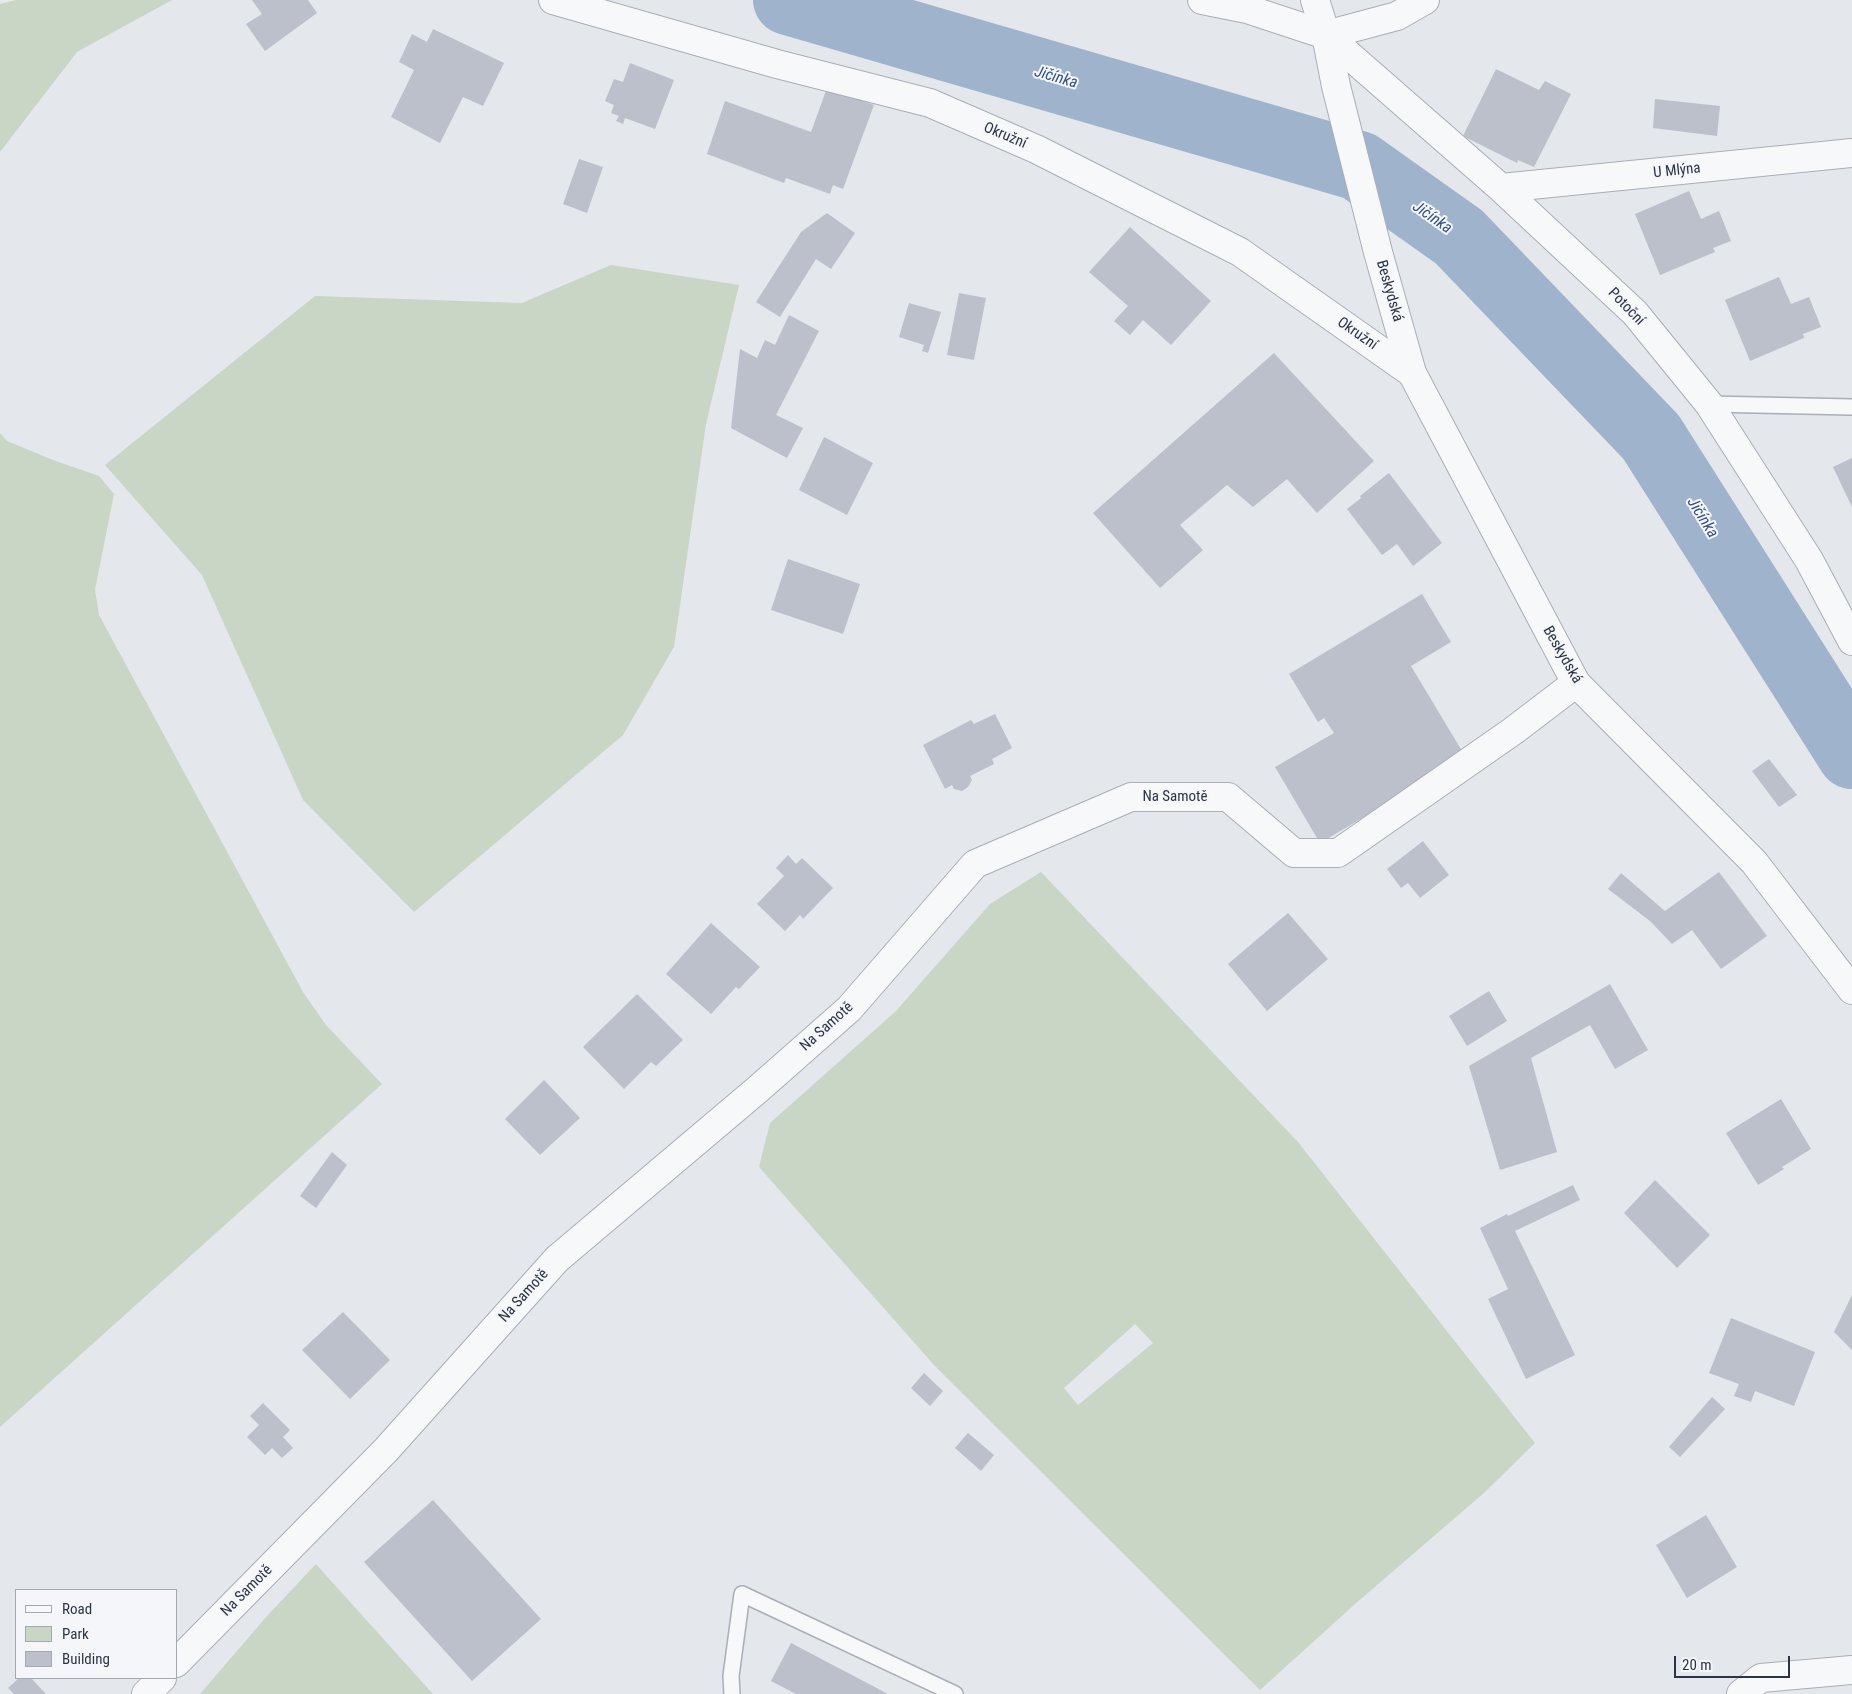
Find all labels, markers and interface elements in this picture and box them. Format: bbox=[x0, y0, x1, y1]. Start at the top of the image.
water label: Jičínka bbox=[1032, 63, 1080, 93]
street label: Okružní bbox=[981, 119, 1029, 153]
street label: U Mlýna bbox=[1653, 160, 1701, 182]
water label: Jičínka bbox=[1409, 198, 1455, 238]
street label: Beskydská bbox=[1372, 258, 1406, 324]
street label: Potoční bbox=[1604, 284, 1648, 330]
street label: Okružní bbox=[1333, 314, 1381, 354]
water label: Jičínka bbox=[1682, 494, 1722, 542]
street label: Beskydská bbox=[1538, 623, 1586, 687]
street label: Na Samotě bbox=[1142, 788, 1208, 806]
street label: Na Samotě bbox=[797, 999, 857, 1055]
street label: Na Samotě bbox=[496, 1266, 552, 1326]
street label: Na Samotě bbox=[218, 1562, 276, 1620]
legend bbox=[15, 1589, 178, 1679]
text: Road bbox=[62, 1600, 92, 1618]
text: Park bbox=[62, 1625, 89, 1643]
scale bar bbox=[1677, 1646, 1793, 1678]
text: Building bbox=[62, 1650, 110, 1668]
text: 20 m bbox=[1682, 1656, 1712, 1674]

